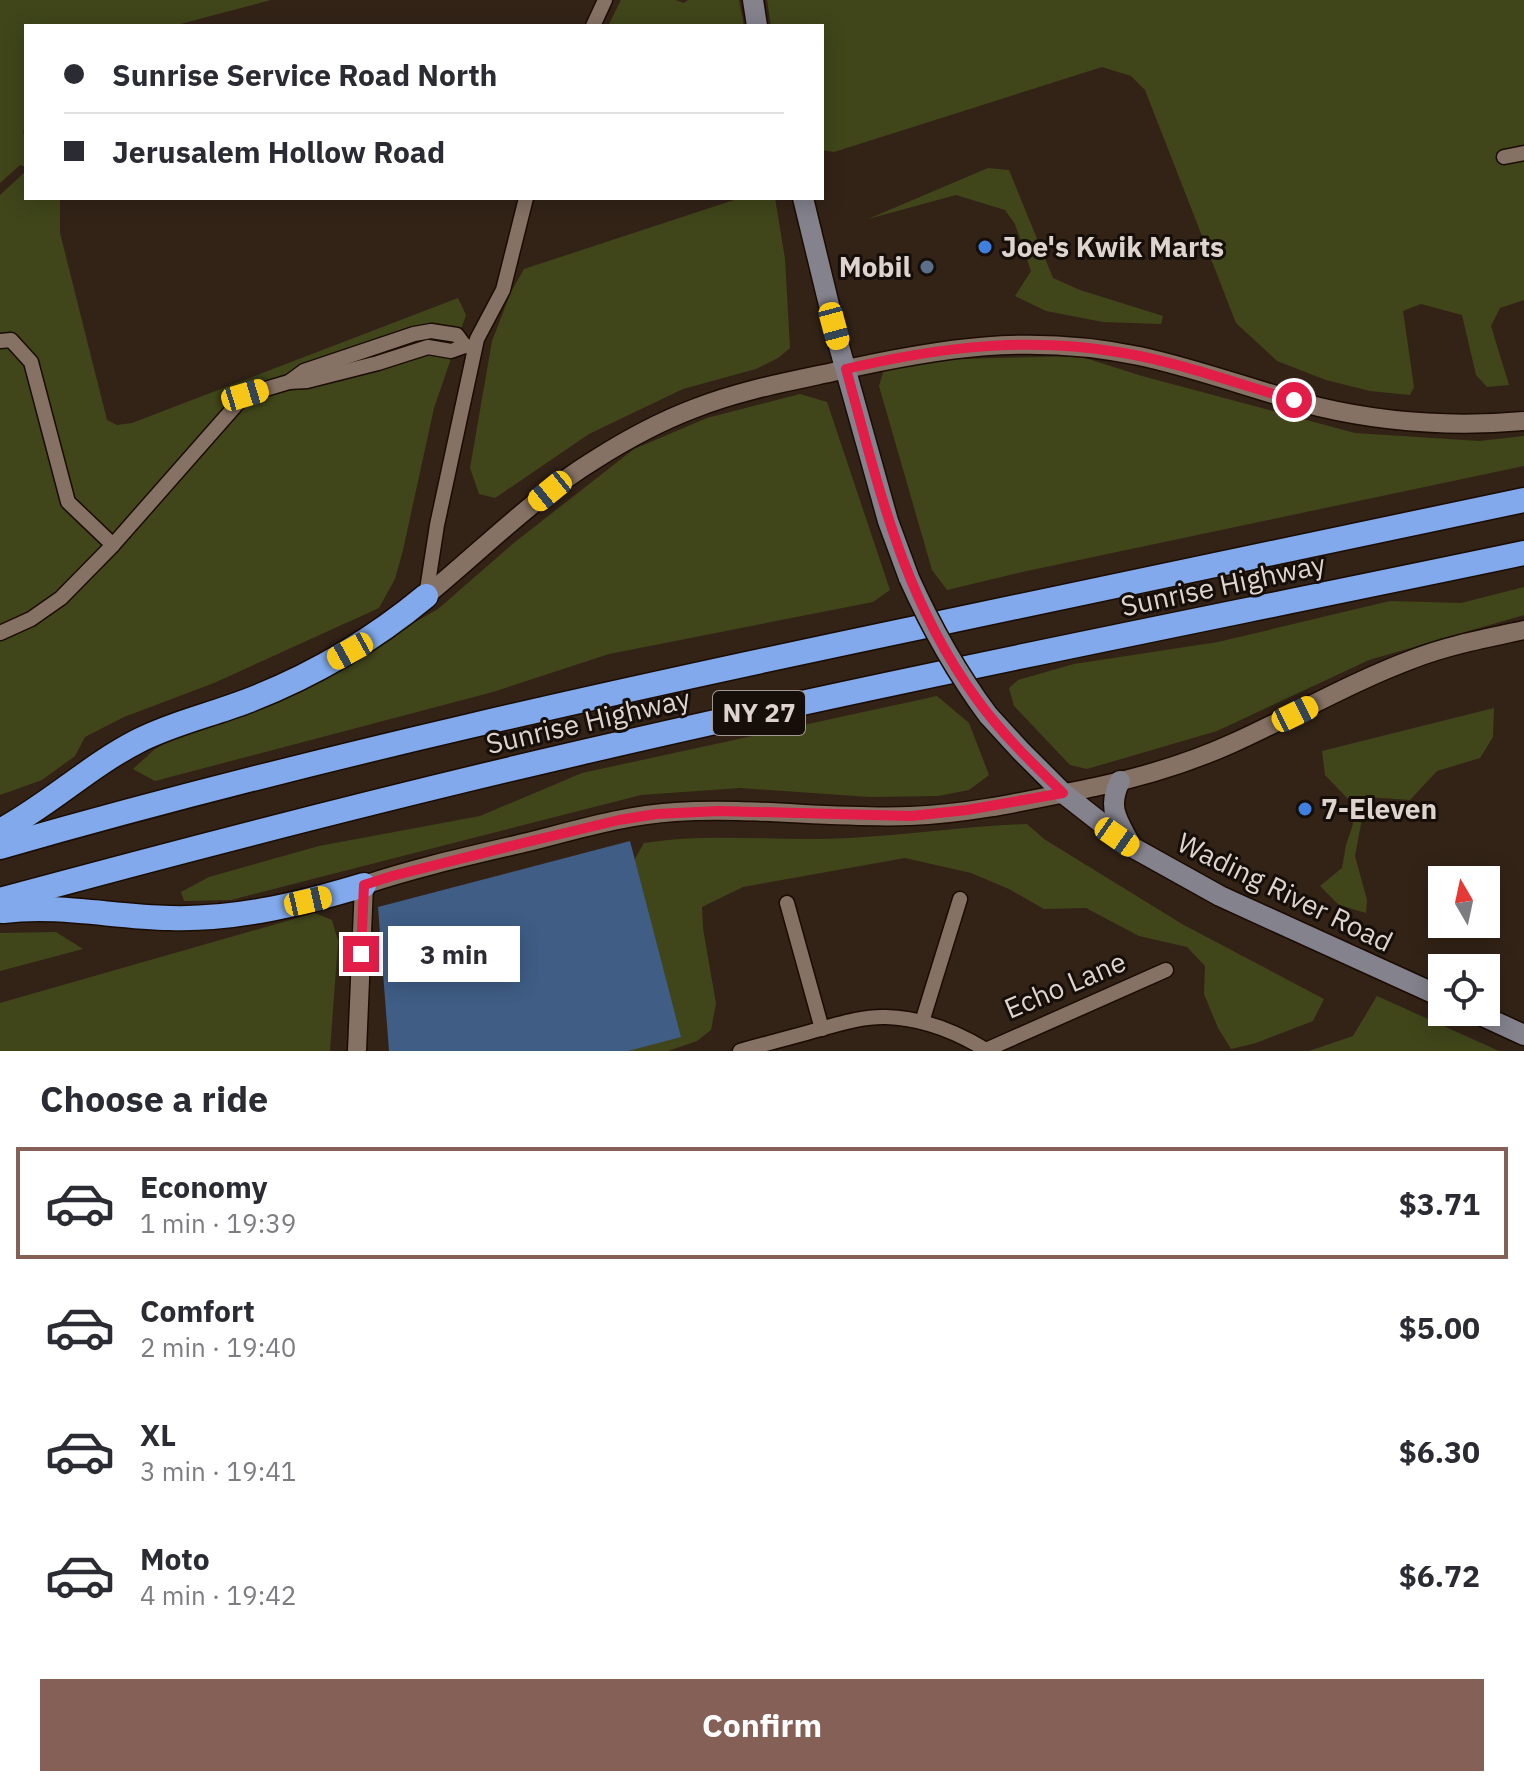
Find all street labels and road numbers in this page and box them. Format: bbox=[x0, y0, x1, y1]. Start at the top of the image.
street label: Sunrise Highway bbox=[1117, 545, 1329, 624]
street label: Sunrise Highway bbox=[482, 679, 694, 762]
road number: NY 27 bbox=[713, 691, 805, 735]
street label: Wading River Road bbox=[1171, 823, 1399, 960]
street label: Echo Lane bbox=[998, 942, 1131, 1027]

